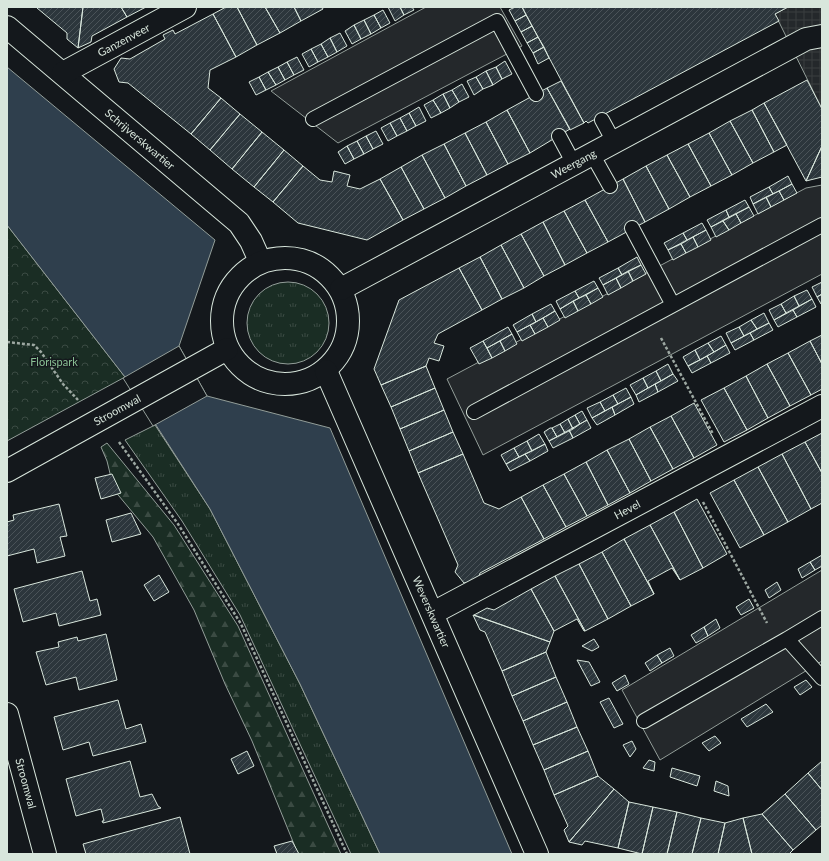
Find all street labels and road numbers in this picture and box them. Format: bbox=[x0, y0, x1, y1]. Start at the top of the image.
street label: Ganzenveer bbox=[95, 20, 152, 59]
street label: Schrijverskwartier bbox=[103, 106, 178, 172]
street label: Weergang bbox=[548, 146, 598, 181]
street label: Stroomwal bbox=[91, 391, 143, 428]
street label: Hevel bbox=[612, 497, 642, 521]
street label: Weverskwartier bbox=[410, 574, 453, 650]
street label: Stroomwal bbox=[13, 757, 39, 810]

